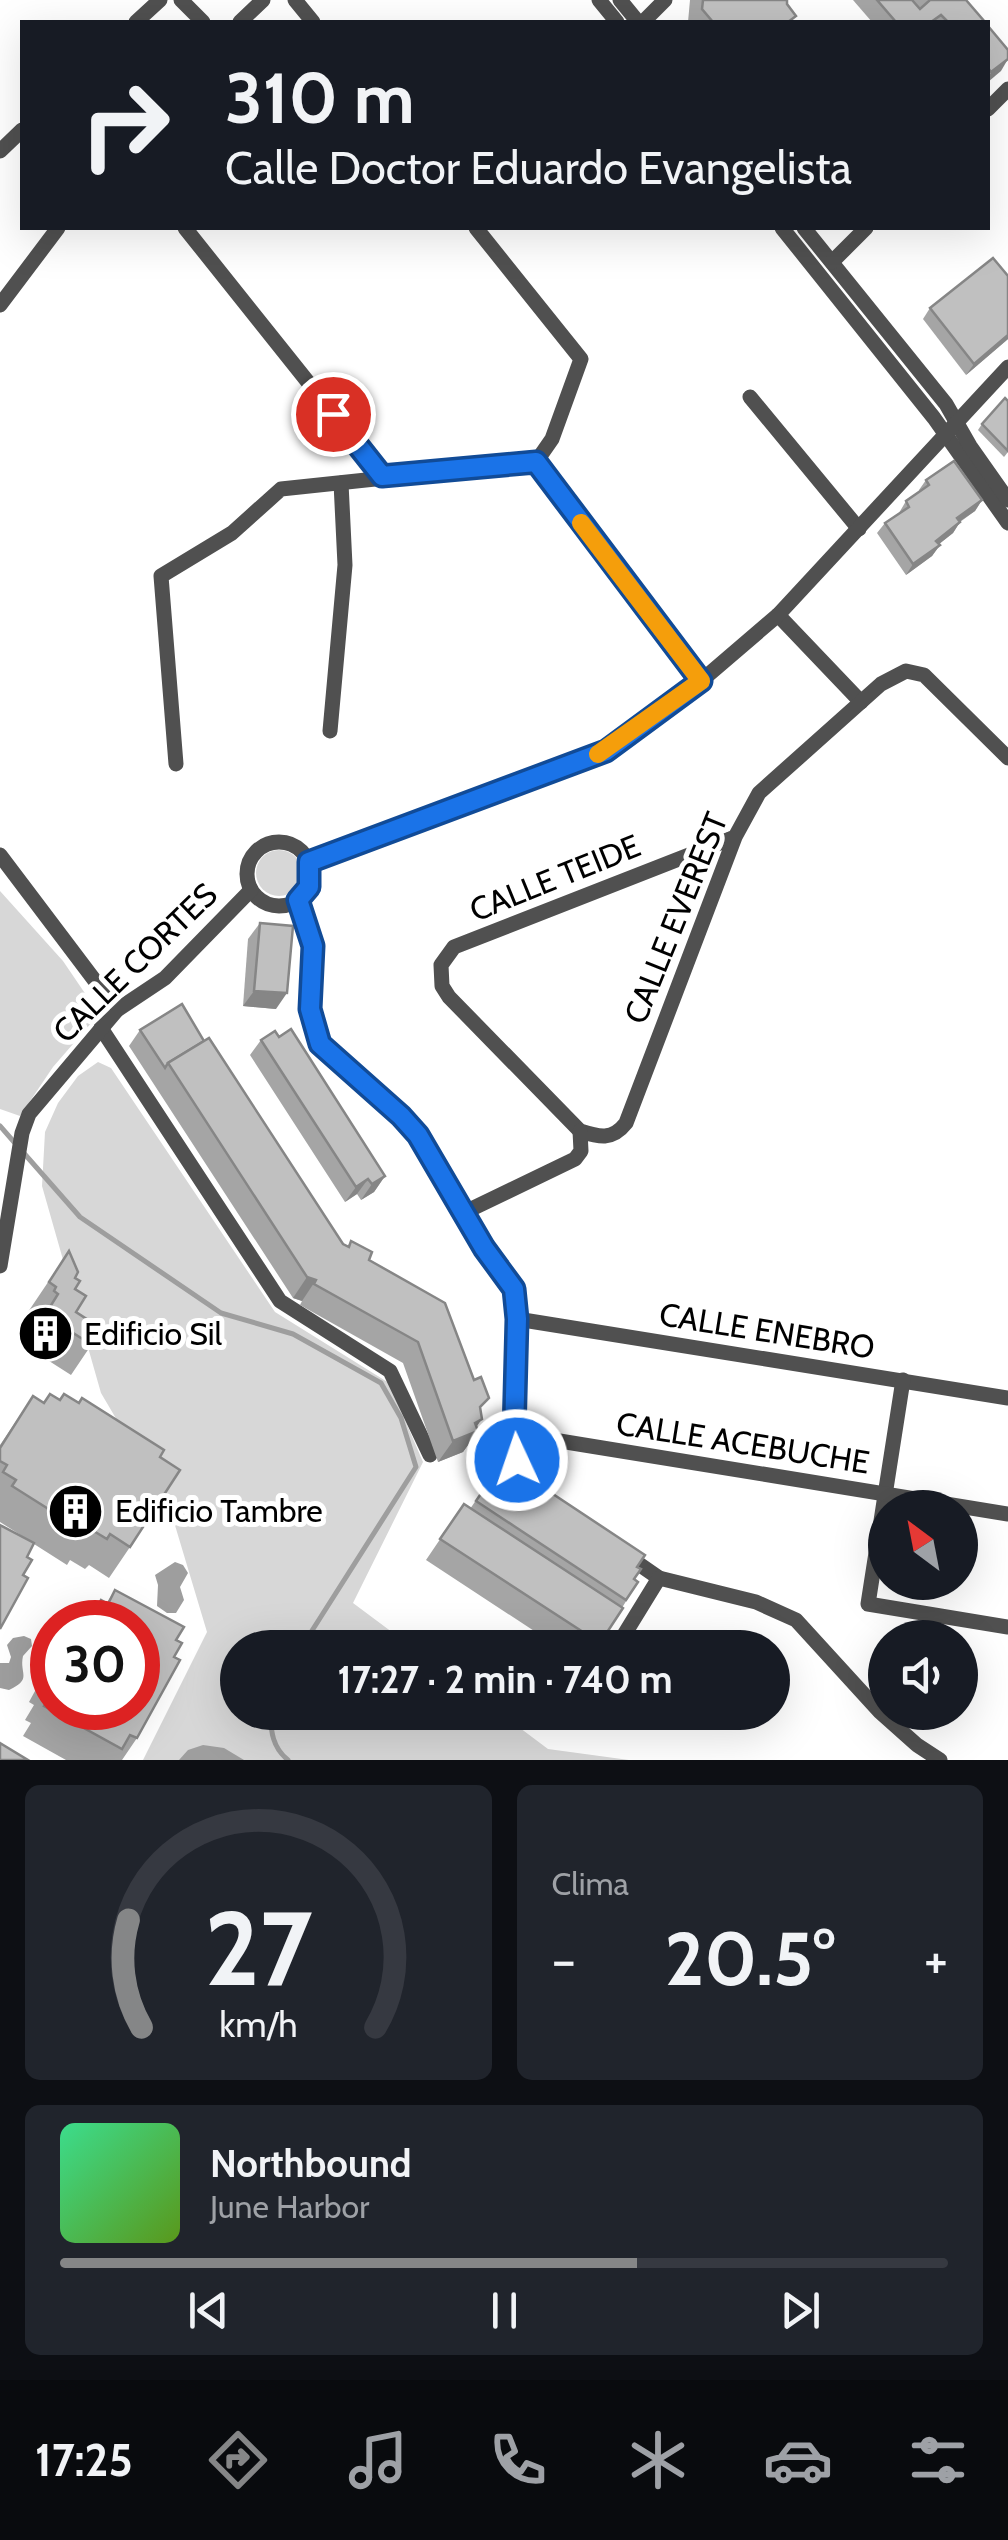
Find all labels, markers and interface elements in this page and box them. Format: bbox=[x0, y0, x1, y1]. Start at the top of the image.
text: 310 m bbox=[225, 55, 415, 141]
icon: right bbox=[60, 60, 190, 190]
text: Calle Doctor Eduardo Evangelista bbox=[225, 141, 852, 195]
pin bbox=[291, 372, 376, 457]
icon: arrive bbox=[306, 387, 361, 442]
street label: CALLE EVEREST bbox=[615, 807, 736, 1029]
street label: CALLE TEIDE bbox=[464, 826, 646, 929]
street label: CALLE CORTES bbox=[45, 875, 225, 1051]
street label: CALLE ENEBRO bbox=[657, 1294, 878, 1367]
building icon: Edificio Sil bbox=[15, 1304, 75, 1364]
place label: Edificio Sil bbox=[84, 1314, 223, 1353]
street label: CALLE ACEBUCHE bbox=[614, 1403, 872, 1482]
position arrow bbox=[465, 1408, 569, 1512]
building icon: Edificio Tambre bbox=[46, 1481, 106, 1541]
north arrow bbox=[868, 1490, 978, 1600]
map controls bbox=[868, 1490, 978, 1730]
place label: Edificio Tambre bbox=[115, 1491, 323, 1530]
speed limit sign: 30 bbox=[30, 1600, 160, 1730]
button: sound bbox=[868, 1620, 978, 1730]
text: 17:27 · 2 min · 740 m bbox=[337, 1656, 673, 1703]
text: Clima bbox=[552, 1864, 629, 1903]
text: 27 bbox=[204, 1885, 312, 2011]
text: 20.5° bbox=[665, 1913, 835, 2004]
text: − bbox=[552, 1926, 576, 1993]
text: + bbox=[924, 1926, 948, 1993]
text: km/h bbox=[219, 2003, 297, 2046]
text: Northbound bbox=[210, 2140, 412, 2187]
text: June Harbor bbox=[210, 2187, 369, 2226]
icon: previous bbox=[181, 2283, 236, 2338]
icon: pause bbox=[477, 2283, 532, 2338]
icon: next bbox=[773, 2283, 828, 2338]
icon: directions bbox=[203, 2425, 273, 2495]
icon: music bbox=[343, 2425, 413, 2495]
icon: phone bbox=[483, 2425, 553, 2495]
icon: climate bbox=[623, 2425, 693, 2495]
icon: car bbox=[763, 2425, 833, 2495]
icon: filters bbox=[903, 2425, 973, 2495]
text: 17:25 bbox=[35, 2433, 133, 2487]

